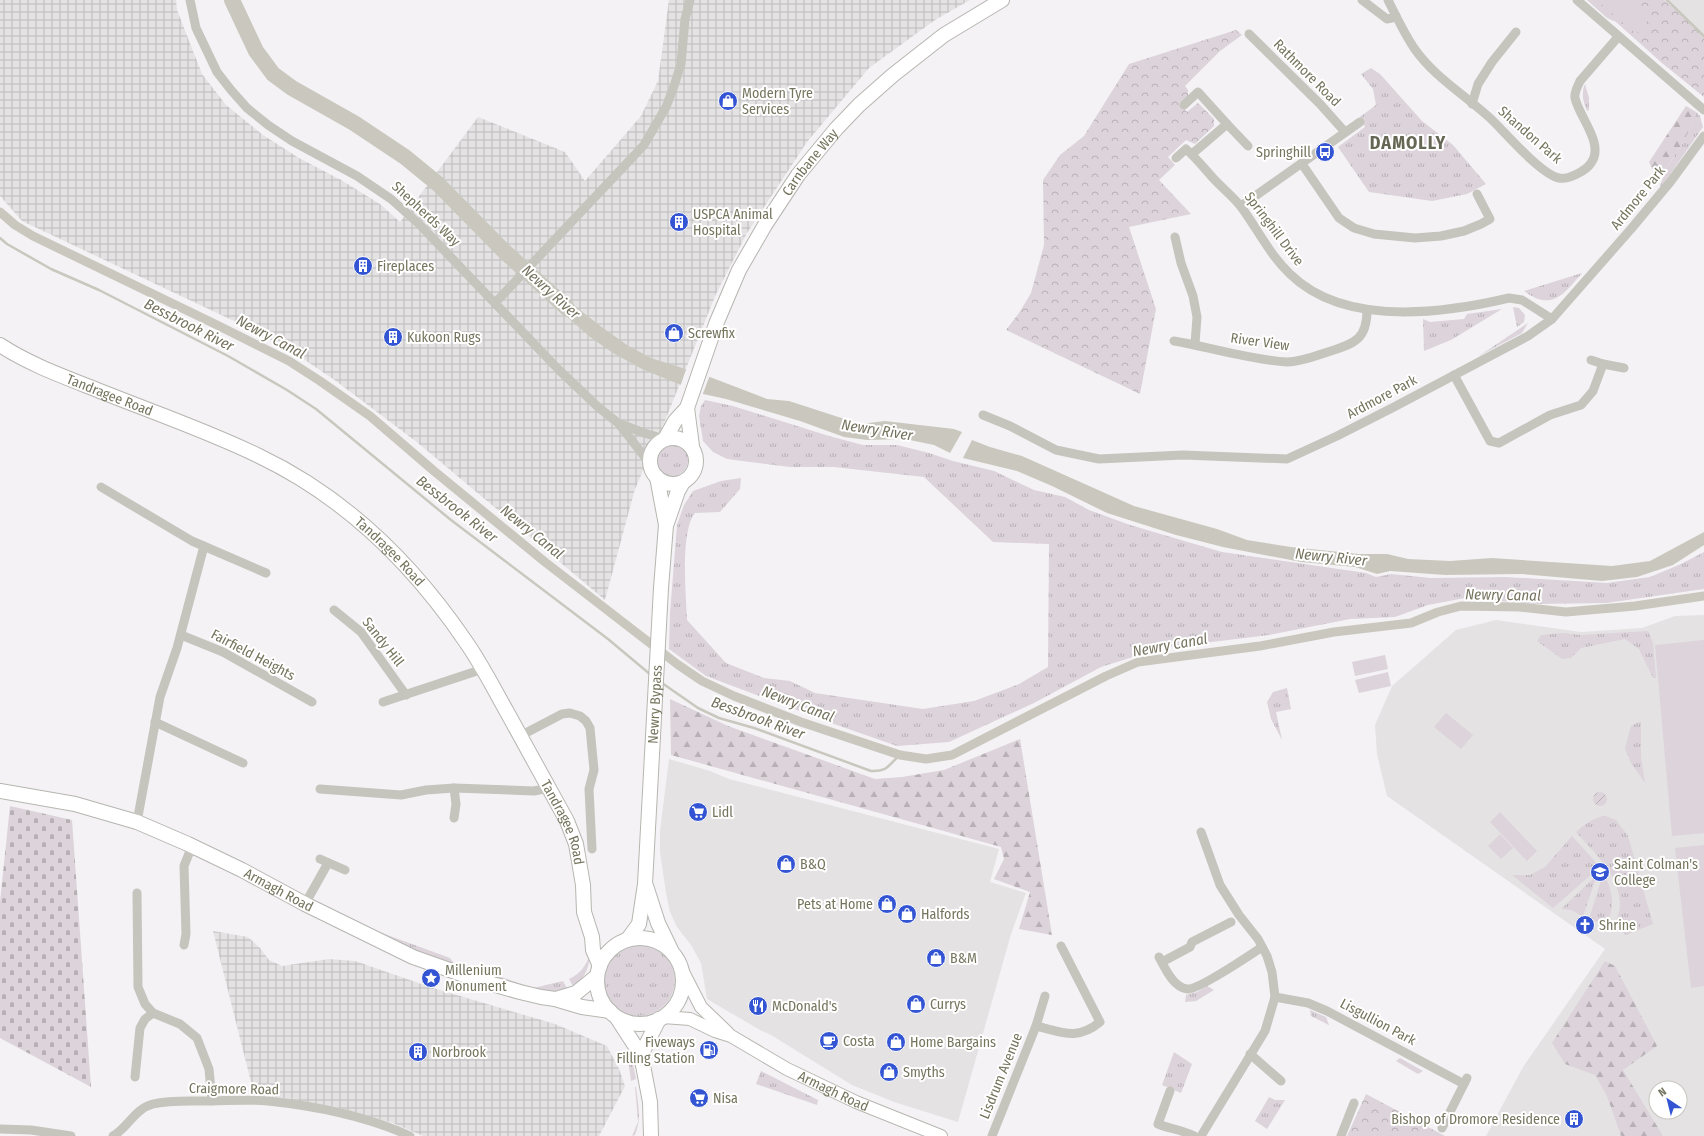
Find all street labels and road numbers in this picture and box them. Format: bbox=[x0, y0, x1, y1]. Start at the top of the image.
street label: Rathmore Road bbox=[1270, 36, 1344, 110]
street label: Shandon Park bbox=[1495, 103, 1566, 168]
street label: Carnbane Way bbox=[778, 124, 842, 199]
street label: Ardmore Park bbox=[1607, 162, 1669, 233]
street label: Shepherds Way bbox=[388, 178, 464, 250]
street label: Springhill Drive bbox=[1241, 189, 1307, 269]
street label: River View bbox=[1230, 329, 1290, 355]
street label: Tandragee Road bbox=[64, 370, 155, 419]
street label: Ardmore Park bbox=[1344, 371, 1420, 423]
street label: Tandragee Road bbox=[352, 513, 428, 590]
street label: Sandy Hill bbox=[359, 614, 408, 670]
street label: Fairfield Heights bbox=[208, 626, 298, 684]
street label: Newry Bypass bbox=[644, 664, 665, 744]
street label: Tandragee Road bbox=[537, 777, 588, 866]
street label: Armagh Road bbox=[241, 864, 316, 915]
street label: Lisgullion Park bbox=[1337, 995, 1419, 1049]
street label: Lisdrum Avenue bbox=[976, 1030, 1026, 1122]
street label: Armagh Road bbox=[795, 1067, 871, 1115]
street label: Craigmore Road bbox=[189, 1080, 279, 1098]

